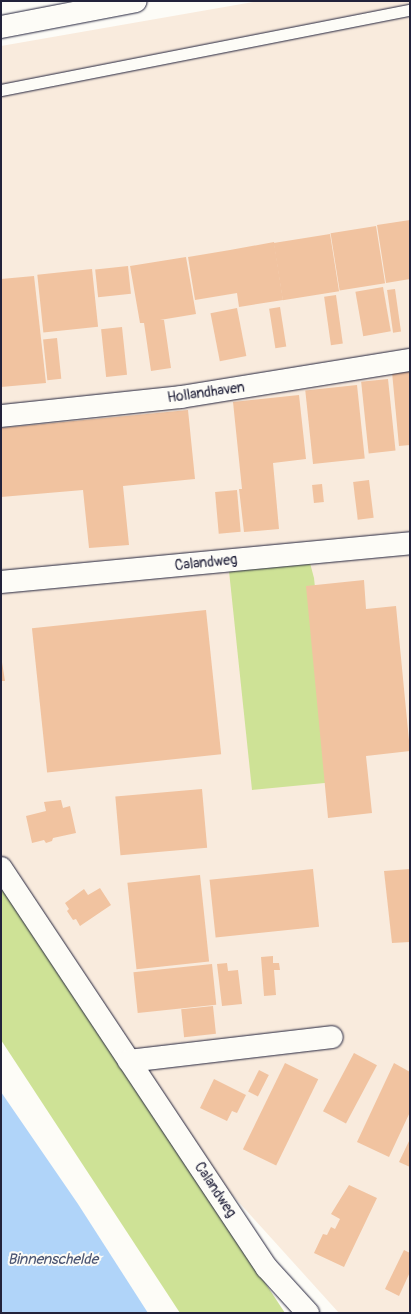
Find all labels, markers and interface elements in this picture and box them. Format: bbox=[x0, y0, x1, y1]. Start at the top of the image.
street label: Hollandhaven bbox=[166, 379, 246, 407]
street label: Calandweg bbox=[174, 551, 238, 575]
street label: Calandweg bbox=[190, 1159, 240, 1221]
water label: Binnenschelde bbox=[8, 1251, 98, 1269]

